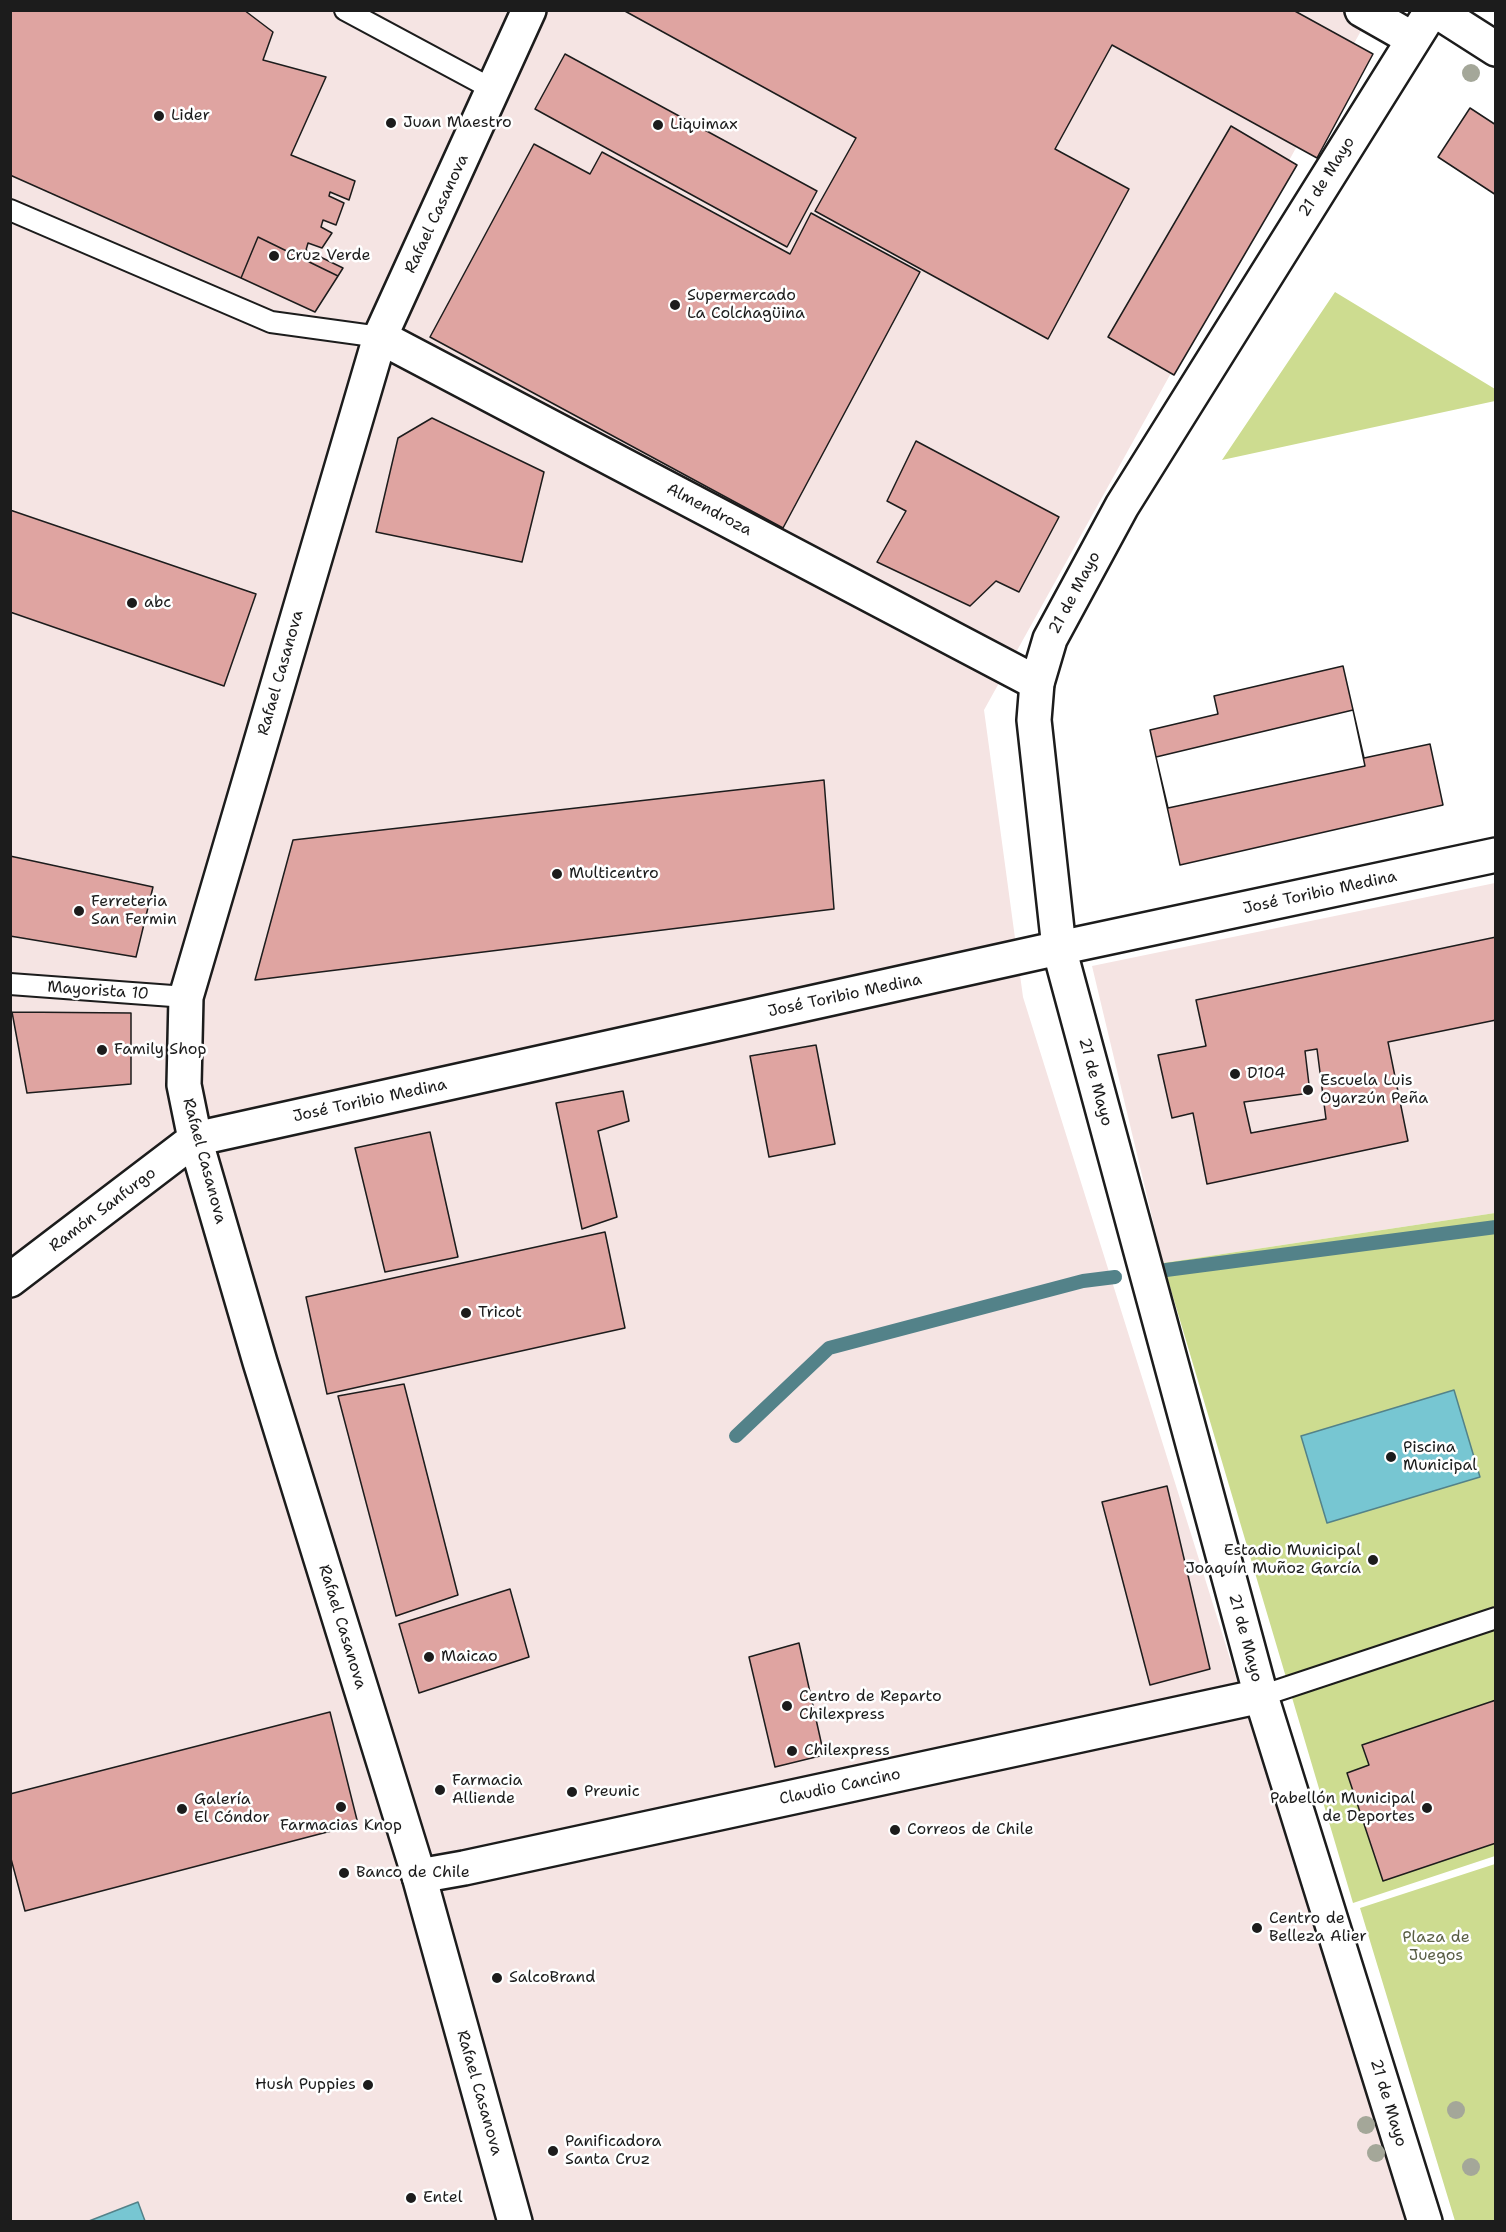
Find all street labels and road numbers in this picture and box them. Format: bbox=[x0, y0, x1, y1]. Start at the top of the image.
street label: 21 de Mayo bbox=[1295, 133, 1359, 221]
street label: Rafael Casanova bbox=[401, 151, 473, 277]
street label: Almendroza bbox=[663, 479, 755, 541]
street label: 21 de Mayo bbox=[1045, 548, 1105, 638]
street label: Rafael Casanova bbox=[254, 608, 308, 738]
street label: José Toribio Medina bbox=[1241, 867, 1399, 919]
street label: José Toribio Medina bbox=[766, 970, 924, 1022]
street label: Mayorista 10 bbox=[47, 978, 149, 1004]
street label: 21 de Mayo bbox=[1074, 1036, 1116, 1128]
street label: José Toribio Medina bbox=[291, 1075, 449, 1127]
street label: Rafael Casanova bbox=[178, 1096, 230, 1226]
street label: Ramón Sanfurgo bbox=[46, 1164, 160, 1256]
street label: Rafael Casanova bbox=[314, 1562, 370, 1692]
street label: 21 de Mayo bbox=[1224, 1592, 1266, 1684]
street label: Claudio Cancino bbox=[778, 1765, 902, 1809]
street label: Rafael Casanova bbox=[452, 2028, 506, 2158]
street label: 21 de Mayo bbox=[1366, 2057, 1410, 2149]

